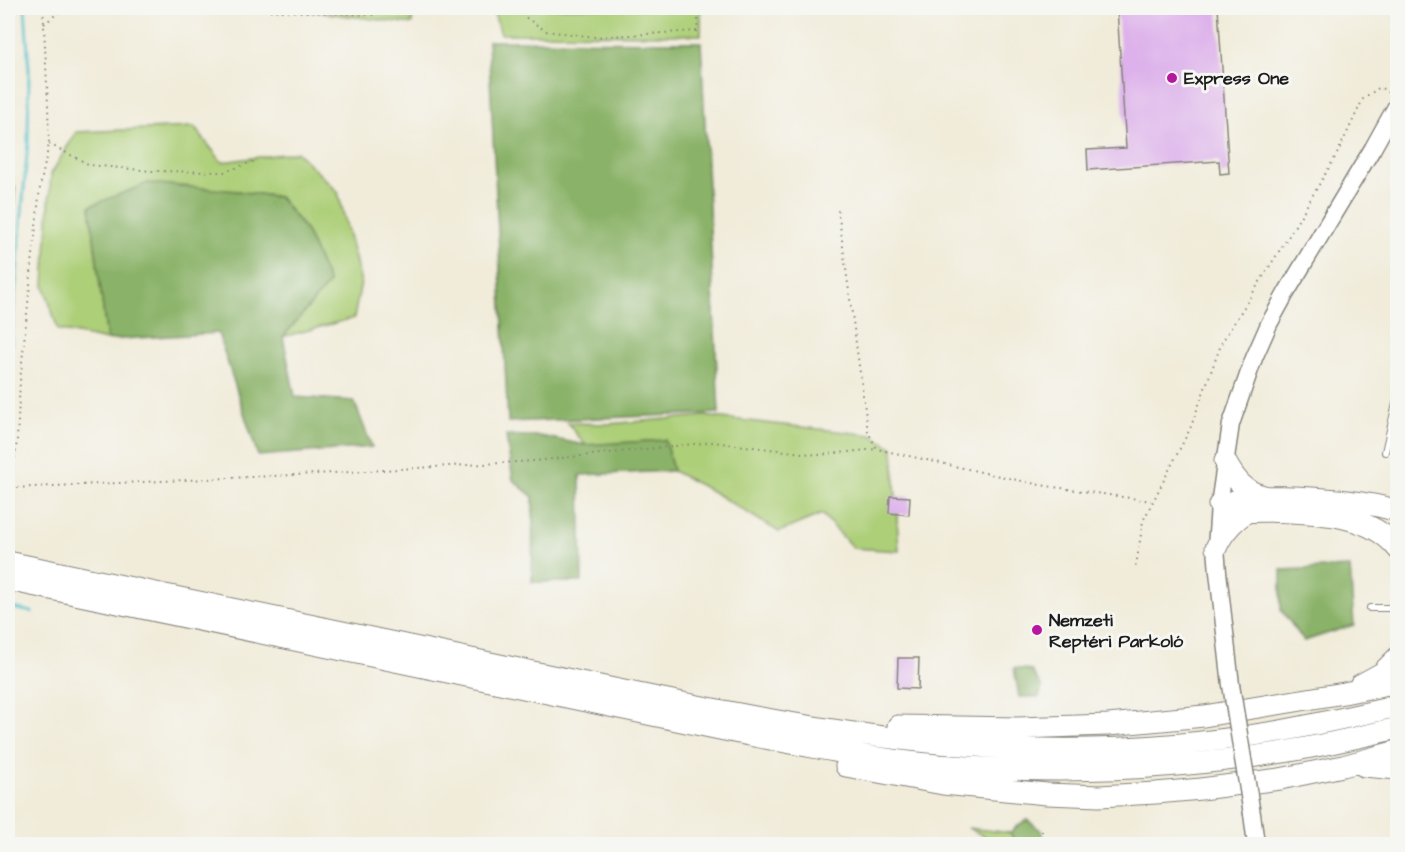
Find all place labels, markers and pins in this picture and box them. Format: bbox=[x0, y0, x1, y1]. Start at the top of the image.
place label: Express One bbox=[1184, 66, 1289, 91]
marker: Express One bbox=[1165, 71, 1179, 85]
place label: Nemzeti Reptéri Parkoló bbox=[1049, 608, 1184, 654]
marker: Nemzeti Reptéri Parkoló bbox=[1030, 623, 1044, 637]

